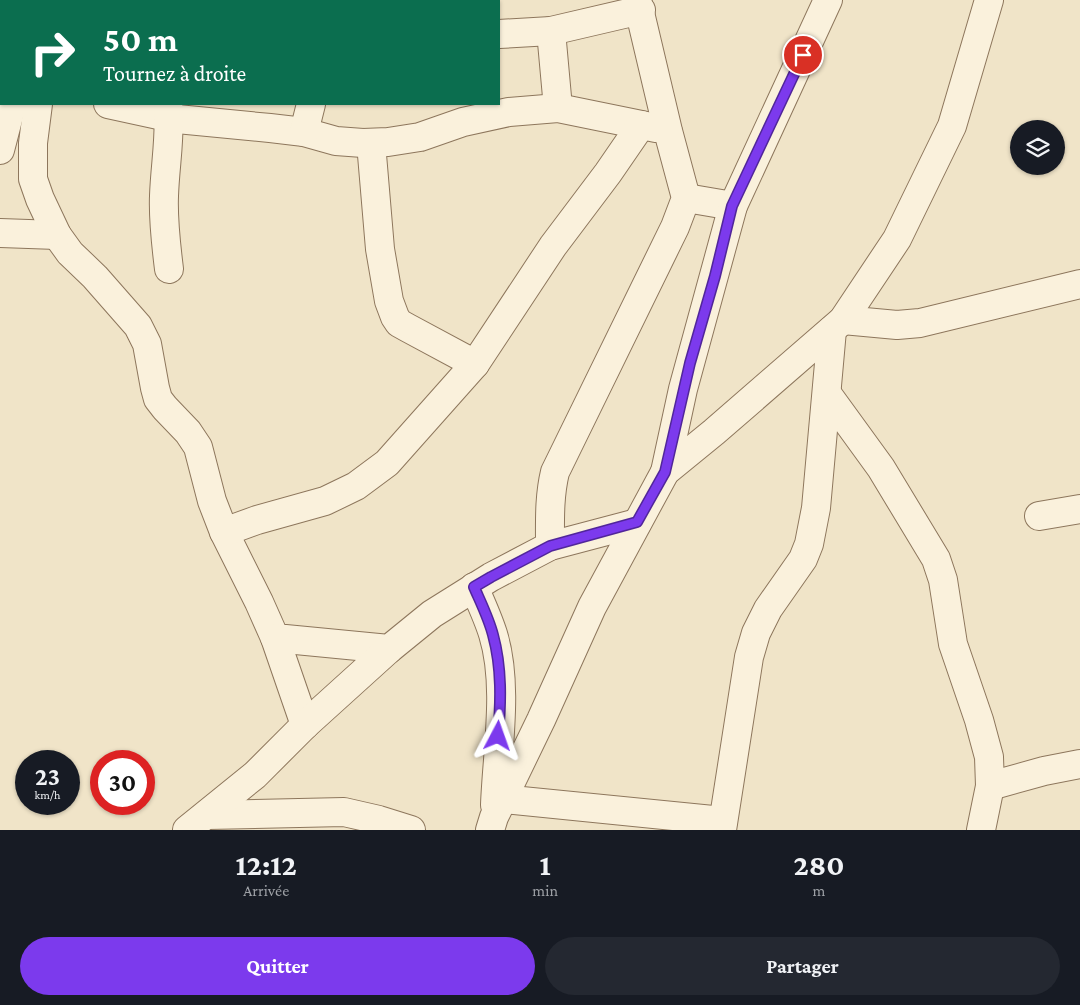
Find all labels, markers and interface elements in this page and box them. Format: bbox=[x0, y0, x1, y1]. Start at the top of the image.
icon: right bbox=[20, 20, 85, 85]
text: 50 m bbox=[103, 20, 178, 59]
pin bbox=[782, 34, 824, 76]
icon: arrive bbox=[789, 41, 817, 69]
text: Tournez à droite bbox=[103, 61, 246, 86]
map controls bbox=[1010, 120, 1065, 175]
button: layers bbox=[1010, 120, 1065, 175]
position arrow bbox=[471, 709, 523, 761]
speed limit sign: 30 bbox=[90, 750, 155, 815]
text: 23 bbox=[35, 763, 60, 790]
text: km/h bbox=[35, 788, 60, 802]
text: 12:12 bbox=[235, 848, 297, 881]
text: 1 bbox=[540, 848, 551, 881]
text: 280 bbox=[793, 848, 844, 881]
text: Arrivée bbox=[243, 882, 289, 899]
text: min bbox=[532, 882, 558, 899]
text: m bbox=[813, 882, 825, 899]
button: Quitter bbox=[20, 937, 535, 995]
button: Partager bbox=[545, 937, 1060, 995]

